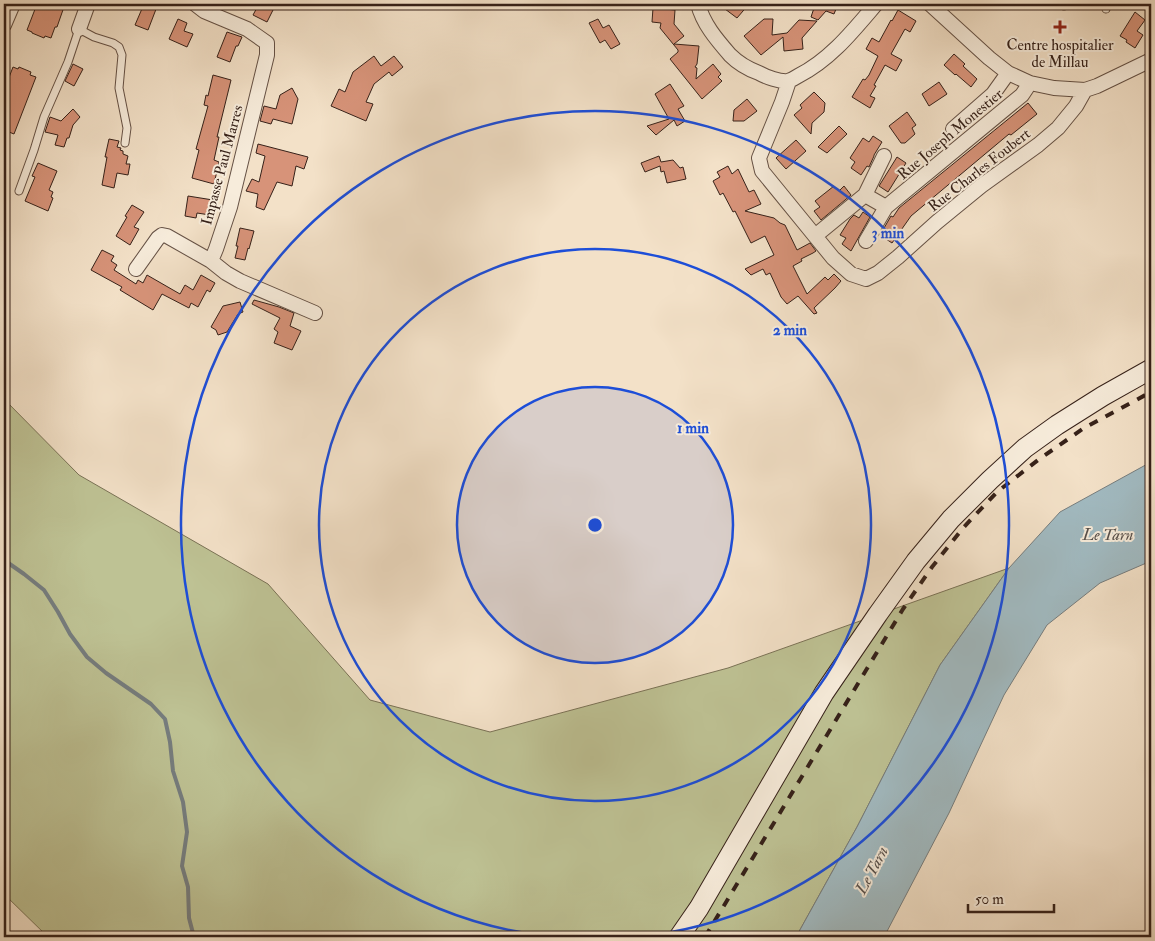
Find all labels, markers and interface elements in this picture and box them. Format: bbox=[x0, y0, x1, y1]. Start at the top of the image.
marker: Centre hospitalier de Millau bbox=[1053, 20, 1067, 34]
place label: Centre hospitalier de Millau bbox=[1006, 36, 1114, 72]
street label: Rue Joseph Monestier bbox=[894, 84, 1008, 185]
street label: Impasse Paul Marres bbox=[197, 103, 249, 228]
street label: Rue Charles Foubert bbox=[924, 124, 1034, 216]
text: 3 min bbox=[872, 224, 904, 243]
text: 2 min bbox=[773, 321, 807, 340]
text: 1 min bbox=[677, 419, 709, 438]
centre of rings bbox=[586, 516, 604, 534]
water label: Le Tarn bbox=[1082, 525, 1133, 545]
water label: Le Tarn bbox=[851, 843, 893, 899]
scale bar bbox=[968, 881, 1054, 913]
text: 50 m bbox=[975, 890, 1004, 909]

